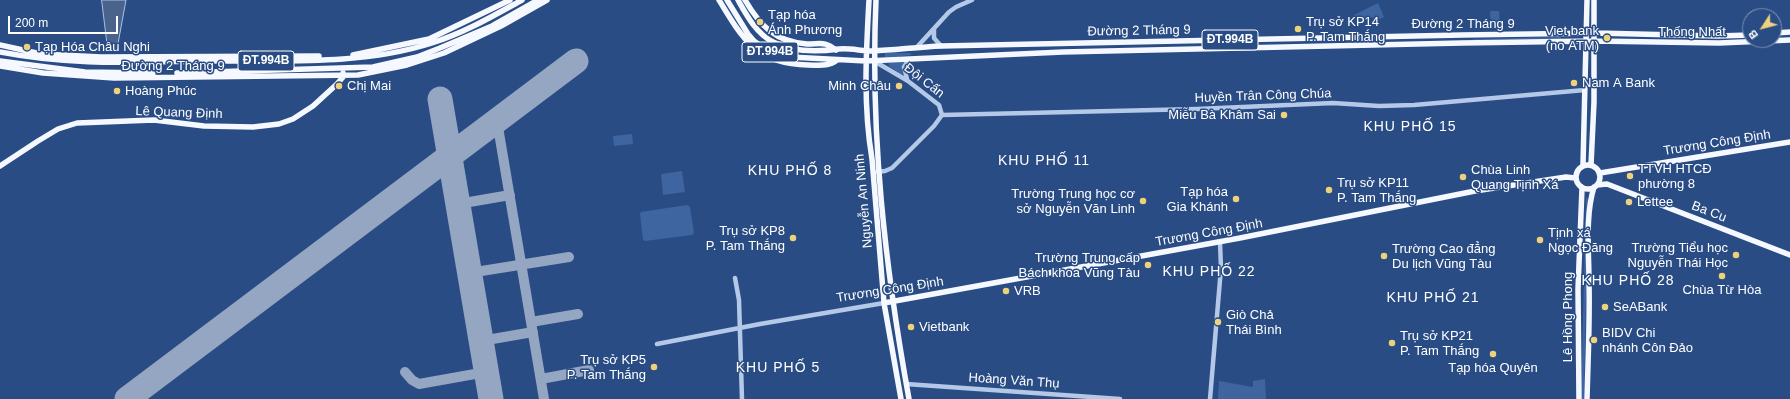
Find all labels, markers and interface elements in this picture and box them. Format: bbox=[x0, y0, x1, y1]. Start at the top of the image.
place label: Tạp hóa Ánh Phương bbox=[768, 7, 842, 38]
scale bar bbox=[10, 8, 120, 34]
north arrow bbox=[1742, 8, 1782, 48]
place label: Trụ sở KP14 P. Tam Thắng bbox=[1306, 14, 1385, 45]
text: 200 m bbox=[15, 16, 48, 30]
street label: Đường 2 Tháng 9 bbox=[1411, 16, 1515, 32]
marker: Tạp hóa Ánh Phương bbox=[755, 17, 765, 27]
street label: Đường 2 Tháng 9 bbox=[1087, 22, 1191, 40]
place label: Viet bank (no ATM) bbox=[1545, 23, 1599, 54]
marker: Trụ sở KP14 P. Tam Thắng bbox=[1293, 24, 1303, 34]
street label: Thống Nhất bbox=[1658, 24, 1726, 40]
text: B bbox=[1746, 28, 1760, 41]
road number: ĐT.994B bbox=[1202, 30, 1258, 50]
marker: Viet bank (no ATM) bbox=[1602, 33, 1612, 43]
place label: Tạp Hóa Châu Nghi bbox=[35, 39, 150, 55]
marker: Tạp Hóa Châu Nghi bbox=[22, 42, 32, 52]
road number: ĐT.994B bbox=[742, 42, 798, 62]
road number: ĐT.994B bbox=[238, 51, 294, 71]
street label: Đường 2 Tháng 9 bbox=[121, 58, 225, 74]
street label: Đội Cấn bbox=[901, 60, 947, 102]
place label: Nam A Bank bbox=[1582, 75, 1655, 91]
place label: Chị Mai bbox=[347, 78, 391, 94]
place label: Minh Châu bbox=[828, 78, 891, 94]
marker: Nam A Bank bbox=[1569, 78, 1579, 88]
marker: Chị Mai bbox=[334, 81, 344, 91]
marker: Minh Châu bbox=[894, 81, 904, 91]
place label: Hoàng Phúc bbox=[125, 83, 197, 99]
marker: Hoàng Phúc bbox=[112, 86, 122, 96]
street label: Huyền Trân Công Chúa bbox=[1194, 86, 1332, 106]
street label: Lê Quang Định bbox=[135, 104, 223, 122]
place label: Miễu Bà Khâm Sai bbox=[1168, 107, 1276, 123]
marker: Miễu Bà Khâm Sai bbox=[1279, 110, 1289, 120]
district label: KHU PHỐ 15 bbox=[1363, 119, 1457, 135]
street label: Trương Công Định bbox=[1662, 127, 1772, 159]
street label: Nguyễn An Ninh bbox=[852, 153, 876, 249]
district label: KHU PHỐ 11 bbox=[998, 153, 1090, 169]
place label: TTVH HTCĐ phường 8 bbox=[1638, 161, 1712, 192]
place label: Chùa Linh Quang Tịnh Xá bbox=[1471, 162, 1558, 193]
district label: KHU PHỐ 8 bbox=[748, 163, 832, 179]
marker: TTVH HTCĐ phường 8 bbox=[1625, 171, 1635, 181]
marker: Chùa Linh Quang Tịnh Xá bbox=[1458, 172, 1468, 182]
place label: Trụ sở KP11 P. Tam Thắng bbox=[1337, 175, 1416, 206]
place label: Tạp hóa Gia Khánh bbox=[1167, 184, 1228, 215]
marker: Trụ sở KP11 P. Tam Thắng bbox=[1324, 185, 1334, 195]
place label: Trường Trung học cơ sở Nguyễn Văn Linh bbox=[1011, 186, 1135, 217]
marker: Tạp hóa Gia Khánh bbox=[1231, 194, 1241, 204]
place label: Lettee bbox=[1637, 194, 1673, 210]
marker: Trường Trung học cơ sở Nguyễn Văn Linh bbox=[1138, 196, 1148, 206]
marker: Lettee bbox=[1624, 197, 1634, 207]
street label: Ba Cu bbox=[1689, 198, 1729, 226]
street label: Trương Công Định bbox=[1154, 216, 1264, 250]
place label: Trụ sở KP8 P. Tam Thắng bbox=[706, 223, 785, 254]
place label: Tịnh xá Ngọc Đăng bbox=[1548, 225, 1613, 256]
marker: Trụ sở KP8 P. Tam Thắng bbox=[788, 233, 798, 243]
marker: Tịnh xá Ngọc Đăng bbox=[1535, 235, 1545, 245]
place label: Trường Tiểu học Nguyễn Thái Học bbox=[1628, 240, 1728, 271]
place label: Trường Cao đẳng Du lịch Vũng Tàu bbox=[1392, 241, 1495, 272]
place label: Trường Trung cấp Bách khoa Vũng Tàu bbox=[1019, 250, 1140, 281]
marker: Trường Tiểu học Nguyễn Thái Học bbox=[1731, 250, 1741, 260]
marker: Trường Cao đẳng Du lịch Vũng Tàu bbox=[1379, 251, 1389, 261]
marker: Trường Trung cấp Bách khoa Vũng Tàu bbox=[1143, 260, 1153, 270]
district label: KHU PHỐ 22 bbox=[1162, 264, 1256, 280]
marker: Chùa Từ Hòa bbox=[1717, 271, 1727, 281]
street label: Lê Hồng Phong bbox=[1560, 272, 1576, 362]
district label: KHU PHỐ 28 bbox=[1581, 273, 1675, 289]
street label: Trương Công Định bbox=[835, 274, 945, 306]
place label: Chùa Từ Hòa bbox=[1683, 282, 1761, 298]
place label: VRB bbox=[1014, 283, 1041, 299]
marker: VRB bbox=[1001, 286, 1011, 296]
district label: KHU PHỐ 21 bbox=[1386, 290, 1480, 306]
place label: SeABank bbox=[1613, 299, 1667, 315]
marker: SeABank bbox=[1600, 302, 1610, 312]
place label: Giò Chả Thái Bình bbox=[1226, 307, 1282, 338]
marker: Giò Chả Thái Bình bbox=[1213, 317, 1223, 327]
place label: Vietbank bbox=[919, 319, 969, 335]
marker: Vietbank bbox=[906, 322, 916, 332]
place label: BIDV Chi nhánh Côn Đảo bbox=[1602, 325, 1693, 356]
place label: Trụ sở KP21 P. Tam Thắng bbox=[1400, 328, 1479, 359]
marker: BIDV Chi nhánh Côn Đảo bbox=[1589, 335, 1599, 345]
marker: Trụ sở KP21 P. Tam Thắng bbox=[1387, 338, 1397, 348]
marker: Tạp hóa Quyên bbox=[1488, 349, 1498, 359]
place label: Trụ sở KP5 P. Tam Thắng bbox=[567, 352, 646, 383]
district label: KHU PHỐ 5 bbox=[736, 360, 820, 376]
place label: Tạp hóa Quyên bbox=[1448, 360, 1538, 376]
marker: Trụ sở KP5 P. Tam Thắng bbox=[649, 362, 659, 372]
street label: Hoàng Văn Thụ bbox=[968, 370, 1060, 392]

